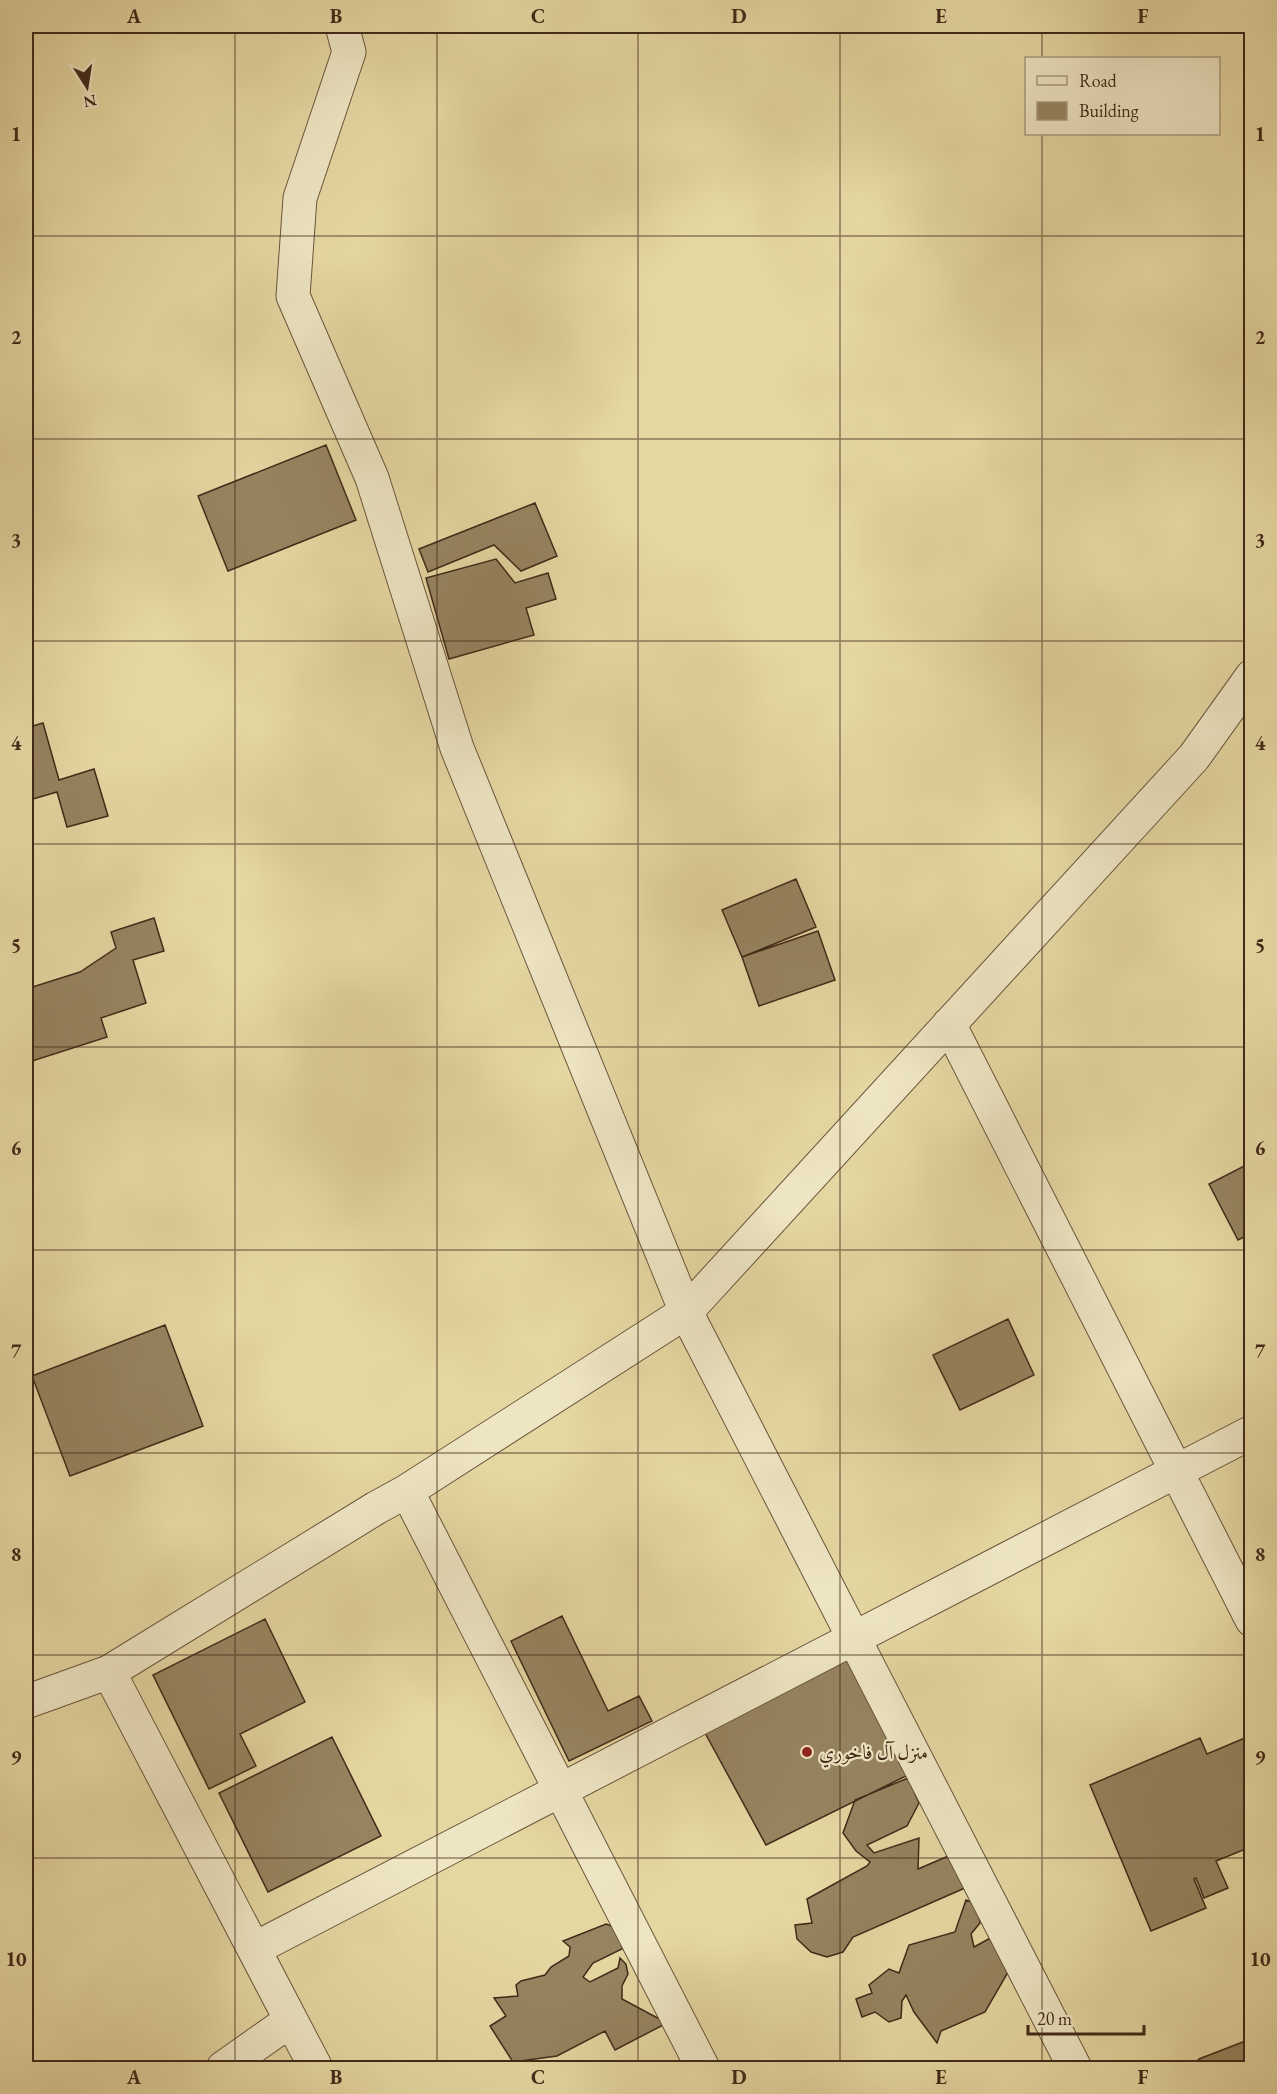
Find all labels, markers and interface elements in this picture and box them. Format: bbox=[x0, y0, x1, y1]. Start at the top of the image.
text: A bbox=[126, 3, 142, 29]
text: B bbox=[330, 3, 342, 29]
text: C bbox=[531, 3, 545, 29]
text: D bbox=[731, 3, 747, 29]
text: E bbox=[935, 3, 947, 29]
text: F bbox=[1138, 3, 1149, 29]
north arrow bbox=[57, 57, 117, 117]
legend bbox=[1025, 57, 1220, 135]
text: Road bbox=[1079, 69, 1118, 92]
text: N bbox=[81, 90, 99, 113]
text: Building bbox=[1079, 99, 1139, 122]
text: 1 bbox=[11, 121, 21, 147]
text: 1 bbox=[1255, 121, 1265, 147]
text: 2 bbox=[11, 324, 22, 350]
text: 2 bbox=[1255, 324, 1266, 350]
text: 3 bbox=[11, 527, 21, 553]
text: 3 bbox=[1255, 527, 1265, 553]
text: 4 bbox=[11, 730, 22, 756]
text: 4 bbox=[1255, 730, 1266, 756]
text: 5 bbox=[11, 932, 21, 958]
text: 5 bbox=[1255, 932, 1265, 958]
text: 6 bbox=[11, 1135, 22, 1161]
text: 6 bbox=[1255, 1135, 1266, 1161]
text: 7 bbox=[11, 1338, 22, 1364]
text: 7 bbox=[1255, 1338, 1266, 1364]
text: 8 bbox=[11, 1541, 21, 1567]
text: 8 bbox=[1255, 1541, 1265, 1567]
place label: منزل آل فاخوري bbox=[819, 1739, 928, 1768]
text: 9 bbox=[11, 1744, 22, 1770]
text: 9 bbox=[1255, 1744, 1266, 1770]
marker: منزل آل فاخوري bbox=[800, 1745, 814, 1759]
text: 10 bbox=[5, 1946, 27, 1972]
text: 10 bbox=[1249, 1946, 1271, 1972]
scale bar bbox=[1028, 1998, 1144, 2036]
text: 20 m bbox=[1037, 2007, 1072, 2030]
text: A bbox=[126, 2064, 142, 2090]
text: B bbox=[330, 2064, 342, 2090]
text: C bbox=[531, 2064, 545, 2090]
text: D bbox=[731, 2064, 747, 2090]
text: E bbox=[935, 2064, 947, 2090]
text: F bbox=[1138, 2064, 1149, 2090]

